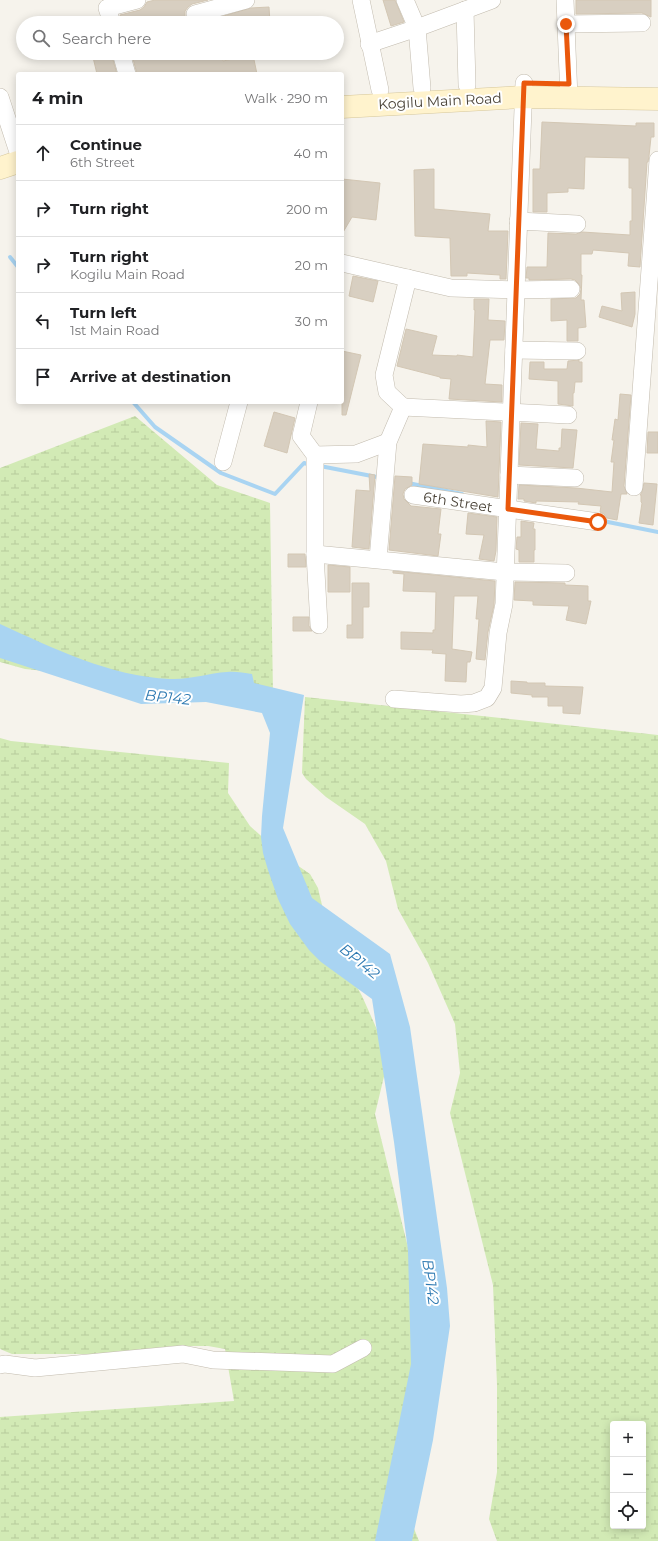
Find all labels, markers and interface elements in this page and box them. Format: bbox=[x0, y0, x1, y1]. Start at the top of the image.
route end bbox=[557, 15, 575, 33]
search box bbox=[16, 16, 344, 60]
icon: search bbox=[30, 27, 52, 49]
text: Search here bbox=[62, 29, 151, 48]
text: 4 min bbox=[32, 88, 83, 108]
street label: Kogilu Main Road bbox=[378, 89, 502, 113]
text: Walk · 290 m bbox=[244, 90, 328, 106]
text: Continue bbox=[70, 135, 142, 154]
icon: ahead bbox=[32, 142, 54, 164]
text: 40 m bbox=[294, 145, 328, 161]
text: 6th Street bbox=[70, 154, 135, 170]
icon: right bbox=[32, 198, 54, 220]
text: Turn right bbox=[70, 199, 149, 218]
text: 200 m bbox=[286, 201, 328, 217]
text: Turn right bbox=[70, 247, 149, 266]
icon: right bbox=[32, 254, 54, 276]
text: 20 m bbox=[295, 257, 328, 273]
text: Kogilu Main Road bbox=[70, 266, 185, 282]
text: Turn left bbox=[70, 303, 137, 322]
icon: left bbox=[32, 310, 54, 332]
text: 30 m bbox=[295, 313, 328, 329]
text: 1st Main Road bbox=[70, 322, 160, 338]
icon: arrive bbox=[32, 366, 54, 388]
text: Arrive at destination bbox=[70, 367, 231, 386]
street label: 6th Street bbox=[422, 488, 494, 516]
route start bbox=[589, 513, 607, 531]
water label: BP142 bbox=[144, 685, 192, 709]
water label: BP142 bbox=[336, 939, 384, 983]
water label: BP142 bbox=[418, 1258, 444, 1307]
map controls bbox=[610, 1421, 646, 1529]
button: + bbox=[610, 1421, 646, 1457]
button: − bbox=[610, 1457, 646, 1493]
button: locate bbox=[610, 1493, 646, 1529]

